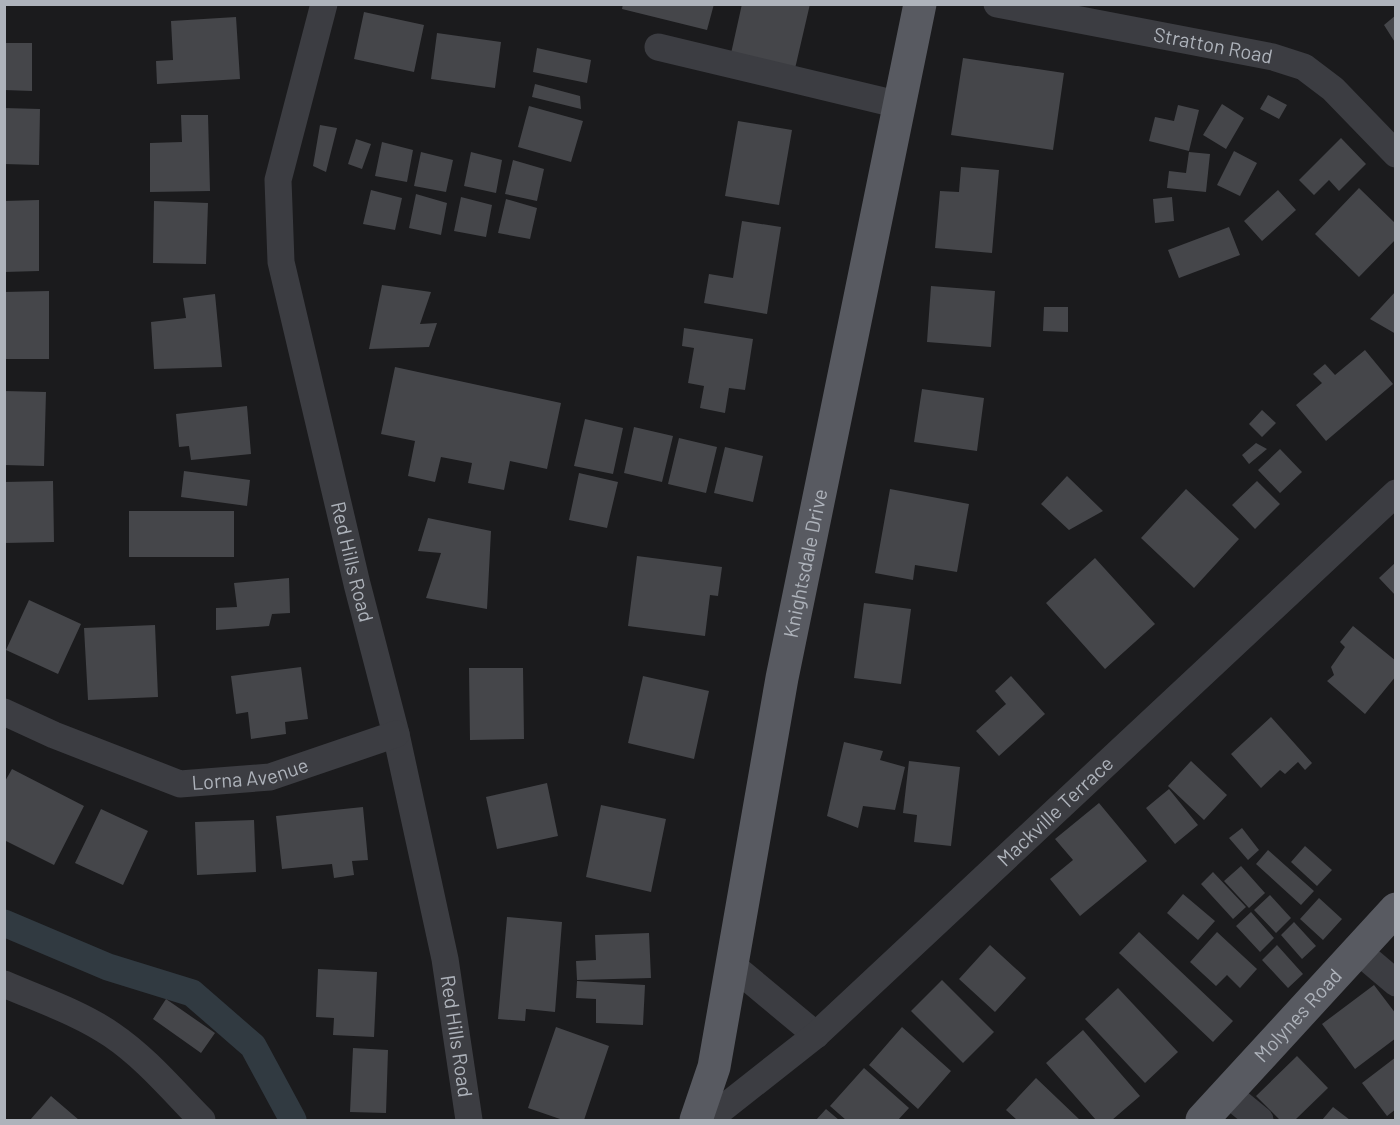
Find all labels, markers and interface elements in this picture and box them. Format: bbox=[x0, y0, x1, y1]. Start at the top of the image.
street label: Stratton Road bbox=[1152, 21, 1275, 68]
street label: Knightsdale Drive bbox=[778, 486, 831, 640]
street label: Red Hills Road bbox=[327, 499, 379, 624]
street label: Mackville Terrace bbox=[992, 751, 1118, 871]
street label: Lorna Avenue bbox=[191, 752, 311, 794]
street label: Molynes Road bbox=[1249, 963, 1346, 1066]
street label: Red Hills Road bbox=[437, 973, 478, 1099]

